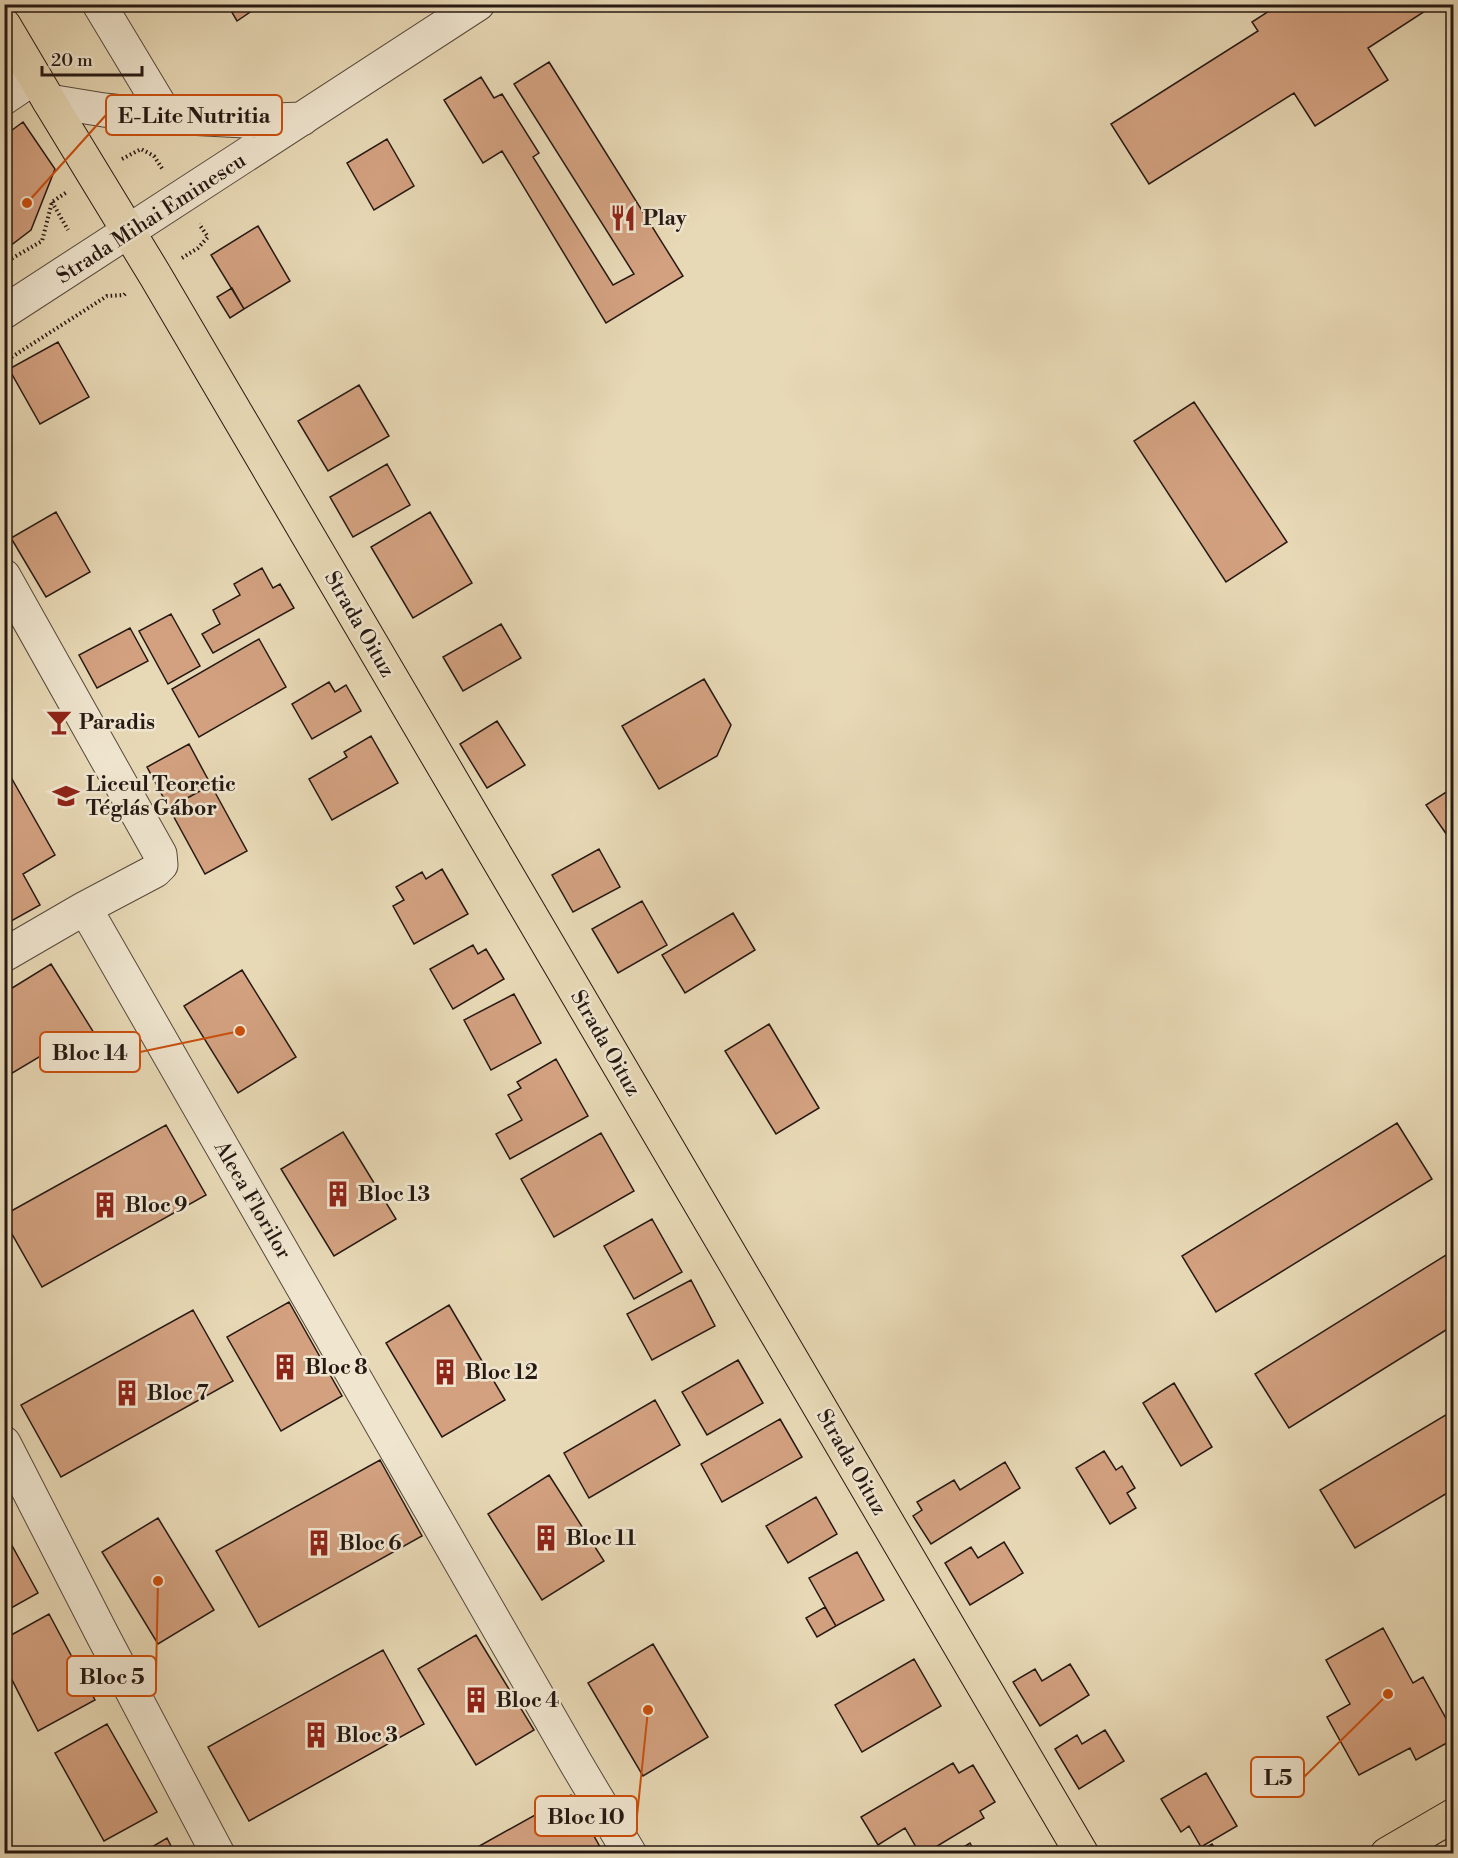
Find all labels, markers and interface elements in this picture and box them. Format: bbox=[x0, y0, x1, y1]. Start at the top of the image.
scale bar bbox=[42, 39, 142, 77]
text: 20 m bbox=[51, 49, 93, 72]
callout: E-Lite Nutritia bbox=[106, 95, 282, 135]
text: E-Lite Nutritia bbox=[118, 103, 271, 130]
street label: Strada Mihai Eminescu bbox=[52, 148, 251, 290]
restaurant icon: Play bbox=[608, 203, 638, 233]
place label: Play bbox=[643, 206, 687, 232]
street label: Strada Oituz bbox=[318, 567, 400, 682]
bar icon: Paradis bbox=[44, 707, 74, 737]
place label: Paradis bbox=[79, 710, 155, 736]
place label: Liceul Teoretic Téglás Gábor bbox=[86, 772, 236, 822]
school or university icon: Liceul Teoretic Téglás Gábor bbox=[51, 781, 81, 811]
street label: Strada Oituz bbox=[564, 986, 646, 1101]
callout: Bloc 14 bbox=[40, 1032, 140, 1072]
text: Bloc 14 bbox=[52, 1040, 128, 1067]
street label: Aleea Florilor bbox=[207, 1136, 296, 1264]
building icon: Bloc 13 bbox=[323, 1179, 353, 1209]
place label: Bloc 13 bbox=[358, 1182, 430, 1208]
building icon: Bloc 9 bbox=[90, 1190, 120, 1220]
place label: Bloc 9 bbox=[125, 1193, 188, 1219]
building icon: Bloc 8 bbox=[270, 1352, 300, 1382]
place label: Bloc 8 bbox=[305, 1355, 368, 1381]
building icon: Bloc 12 bbox=[430, 1357, 460, 1387]
place label: Bloc 12 bbox=[465, 1360, 538, 1386]
building icon: Bloc 7 bbox=[112, 1378, 142, 1408]
place label: Bloc 7 bbox=[147, 1381, 209, 1407]
street label: Strada Oituz bbox=[810, 1405, 892, 1520]
building icon: Bloc 11 bbox=[531, 1523, 561, 1553]
place label: Bloc 11 bbox=[566, 1526, 636, 1552]
building icon: Bloc 6 bbox=[304, 1528, 334, 1558]
place label: Bloc 6 bbox=[339, 1531, 402, 1557]
callout: Bloc 5 bbox=[67, 1656, 156, 1696]
text: Bloc 5 bbox=[79, 1664, 145, 1691]
building icon: Bloc 4 bbox=[461, 1685, 491, 1715]
place label: Bloc 4 bbox=[496, 1688, 559, 1714]
building icon: Bloc 3 bbox=[301, 1720, 331, 1750]
place label: Bloc 3 bbox=[336, 1723, 398, 1749]
callout: L5 bbox=[1251, 1757, 1304, 1797]
text: L5 bbox=[1264, 1765, 1292, 1792]
callout: Bloc 10 bbox=[535, 1796, 637, 1836]
text: Bloc 10 bbox=[547, 1804, 625, 1831]

